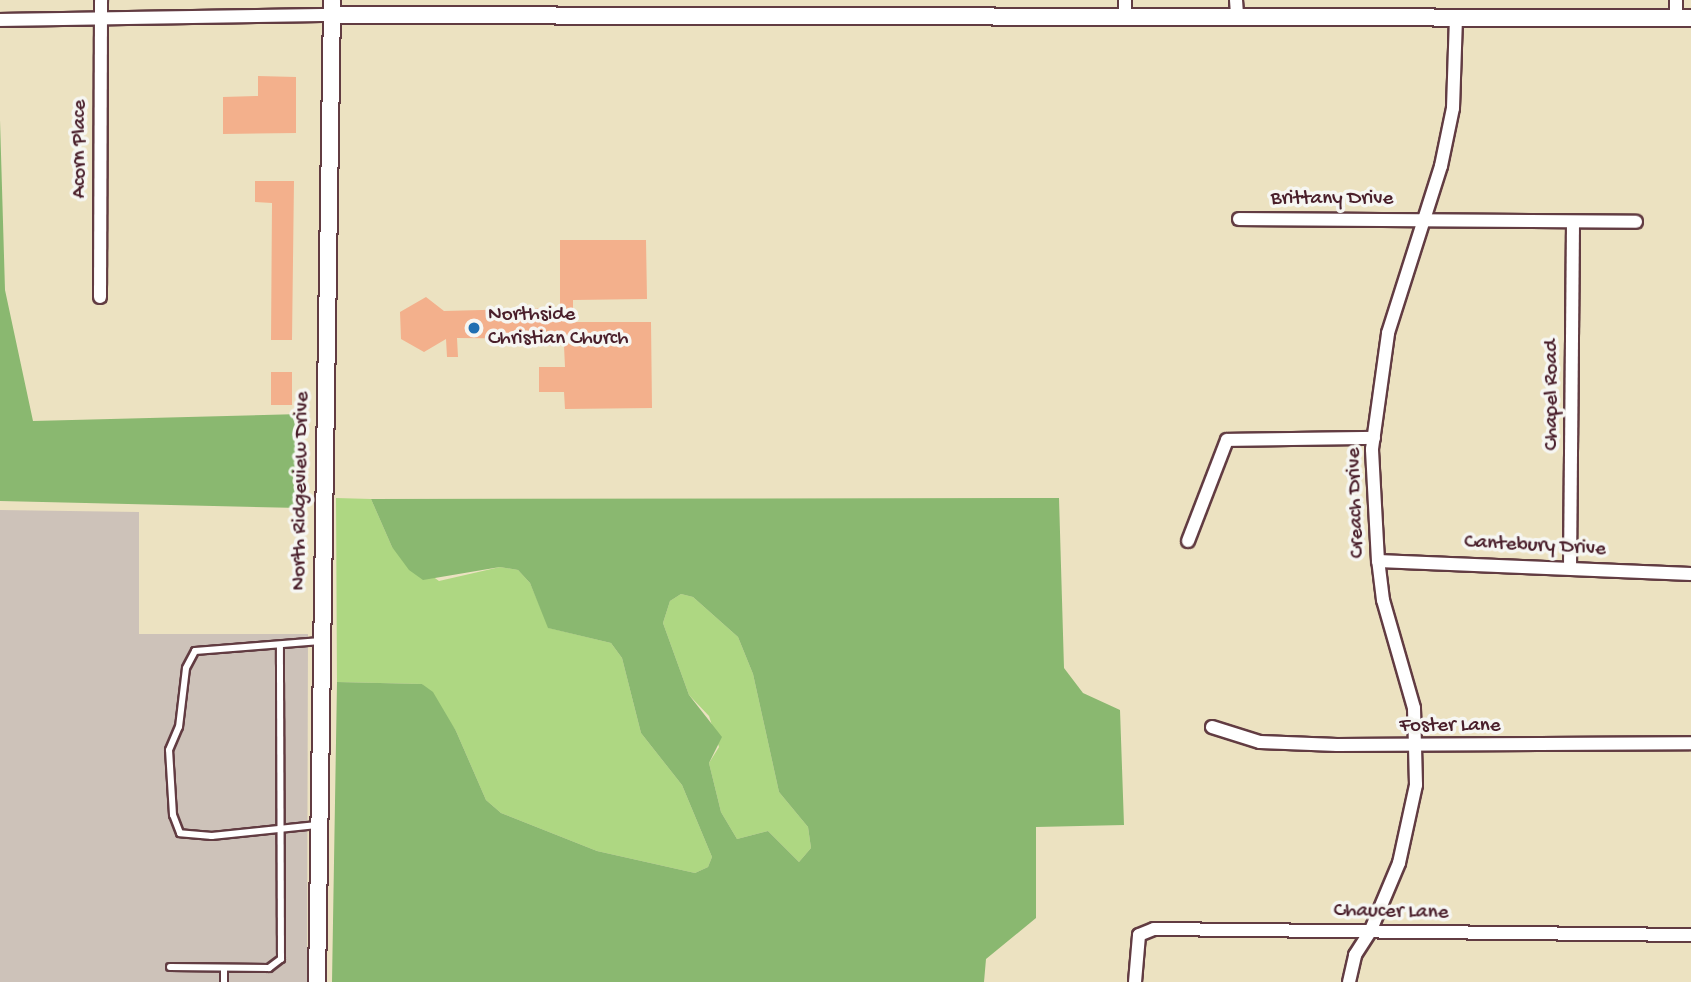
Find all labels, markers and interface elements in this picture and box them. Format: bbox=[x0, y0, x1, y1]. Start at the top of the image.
street label: Acorn Place bbox=[68, 100, 94, 198]
street label: Brittany Drive bbox=[1271, 187, 1393, 213]
place label: Northside Christian Church bbox=[488, 303, 628, 353]
marker: Northside Christian Church bbox=[466, 320, 482, 336]
street label: Chapel Road bbox=[1540, 340, 1566, 450]
street label: North Ridgeview Drive bbox=[288, 391, 316, 591]
street label: Creach Drive bbox=[1342, 447, 1372, 559]
street label: Cantebury Drive bbox=[1463, 531, 1607, 563]
street label: Foster Lane bbox=[1399, 714, 1501, 740]
street label: Chaucer Lane bbox=[1333, 899, 1449, 927]

